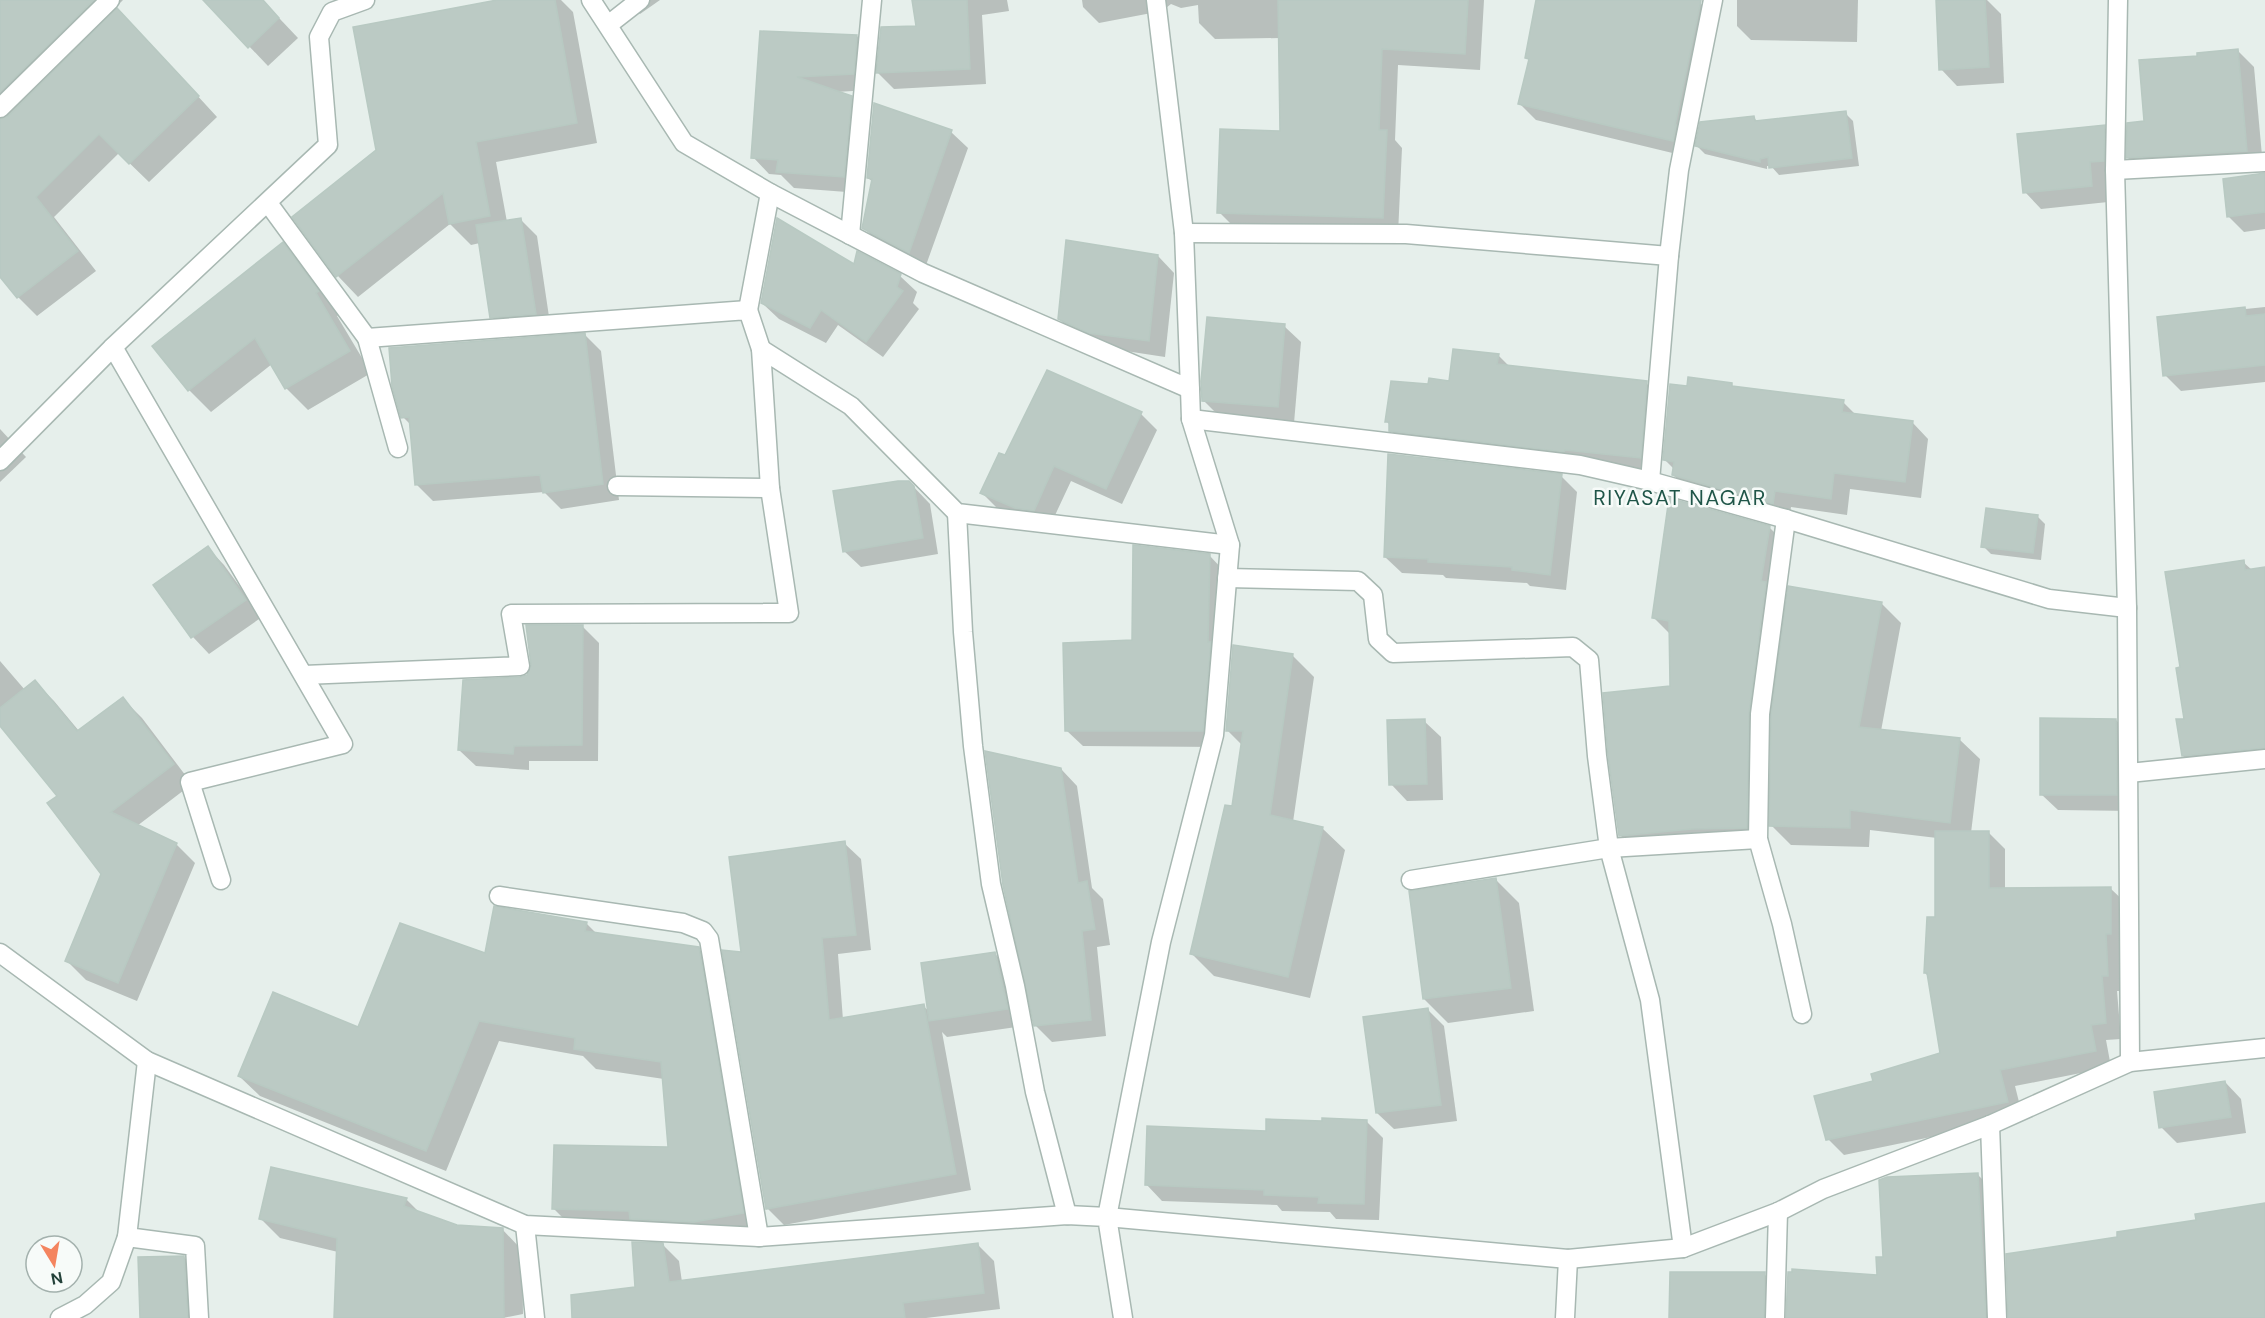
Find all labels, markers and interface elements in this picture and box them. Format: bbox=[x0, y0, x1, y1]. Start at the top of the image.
district label: RIYASAT NAGAR bbox=[1593, 484, 1767, 512]
north arrow bbox=[24, 1234, 84, 1294]
text: N bbox=[49, 1267, 64, 1290]

